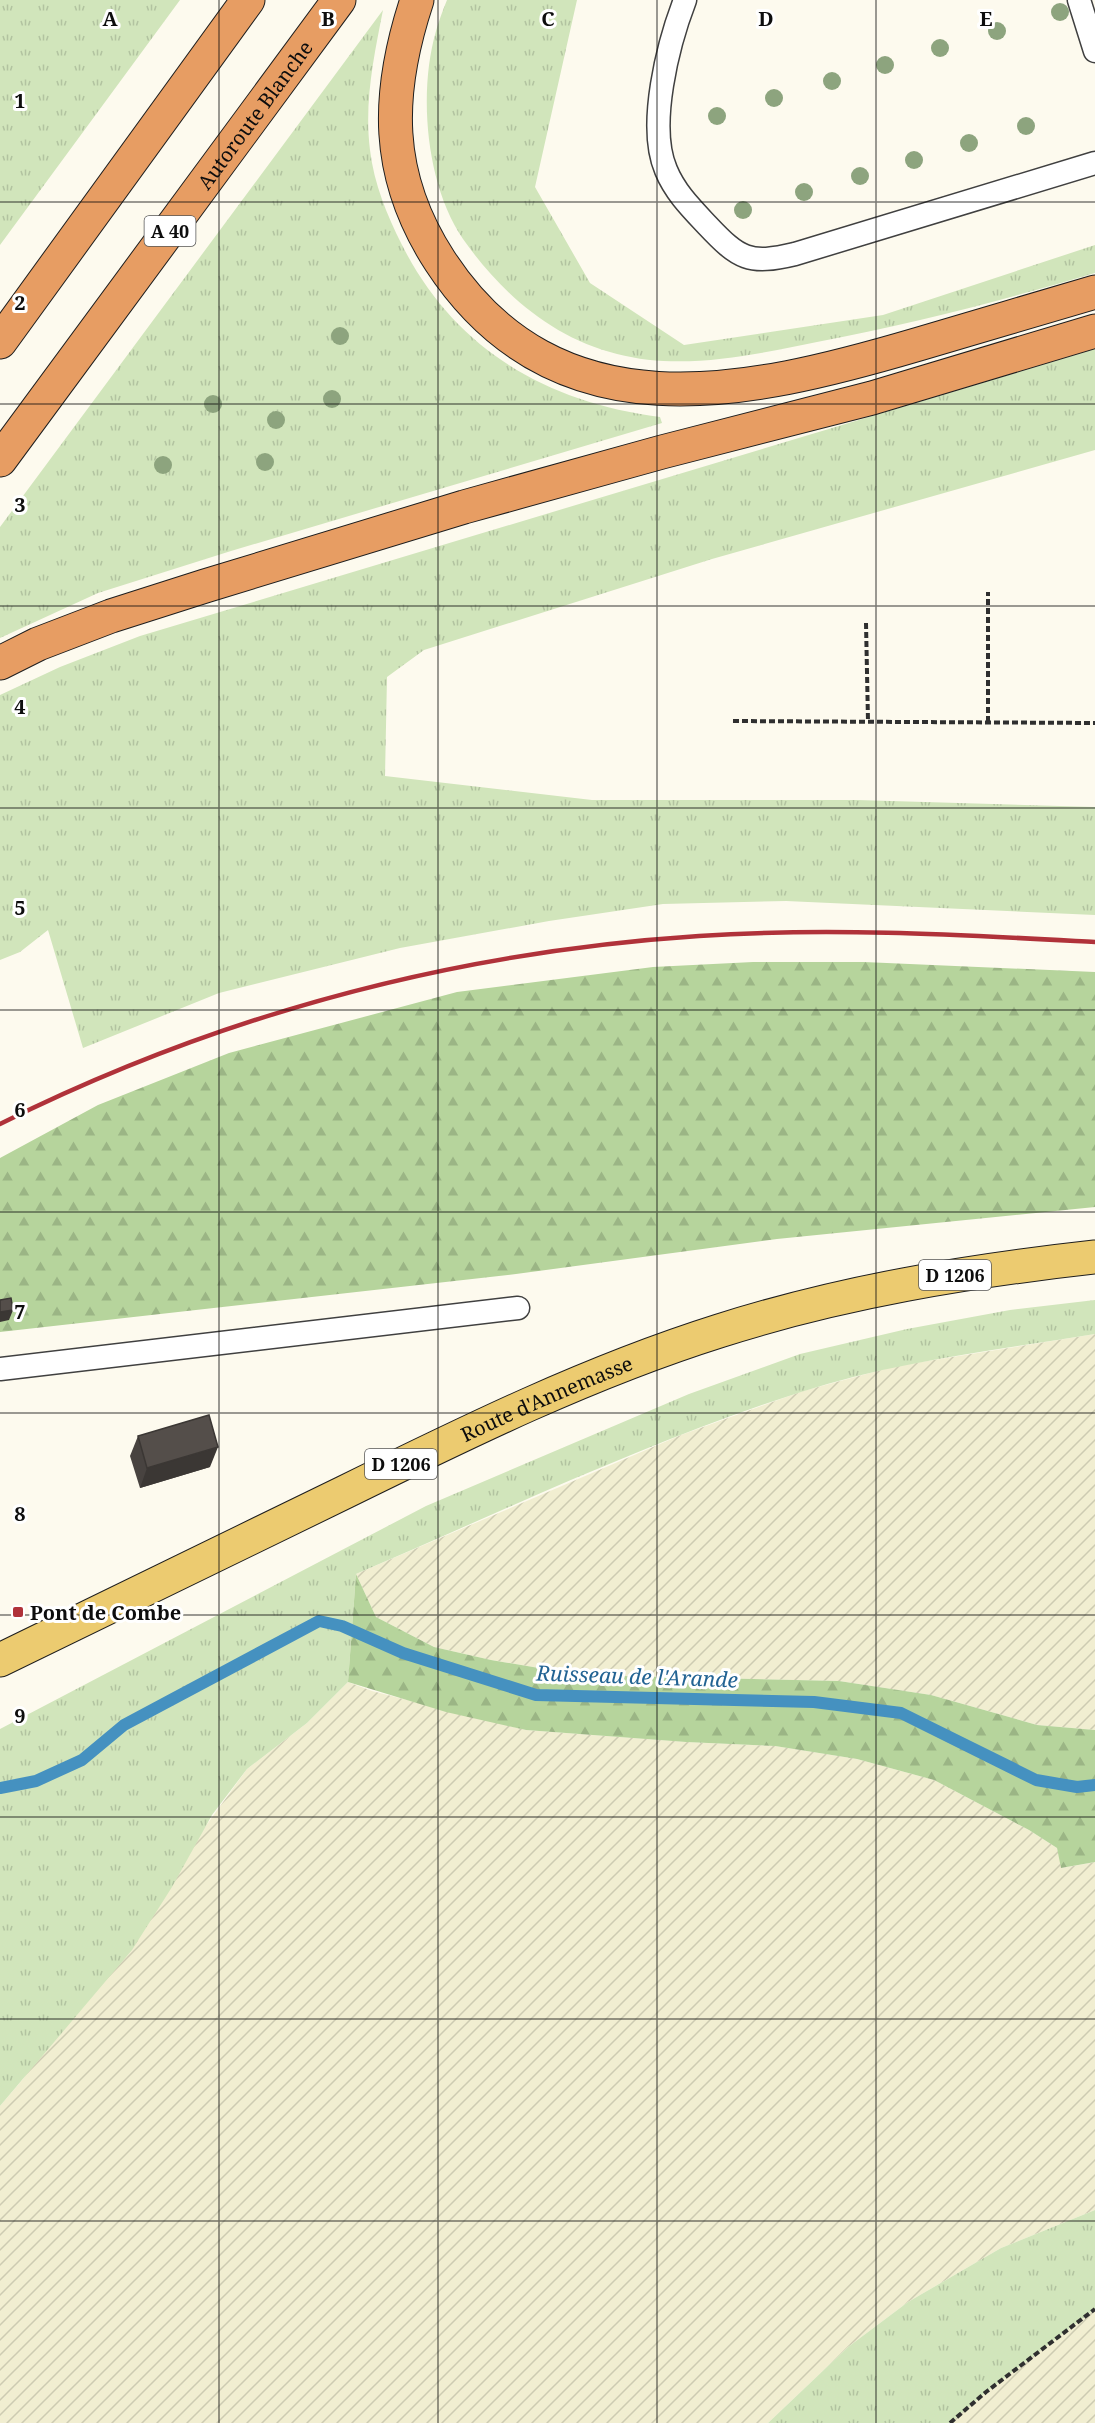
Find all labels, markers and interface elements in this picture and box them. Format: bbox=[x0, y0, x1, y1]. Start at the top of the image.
text: A bbox=[102, 5, 118, 32]
text: B bbox=[321, 5, 335, 32]
text: C bbox=[541, 5, 555, 32]
text: D bbox=[758, 5, 774, 32]
text: E bbox=[979, 5, 993, 32]
street label: Autoroute Blanche bbox=[191, 35, 318, 194]
text: 1 bbox=[14, 87, 26, 114]
road number: A 40 bbox=[144, 216, 195, 246]
text: 2 bbox=[14, 289, 26, 316]
text: 3 bbox=[14, 491, 26, 518]
text: 4 bbox=[14, 693, 26, 720]
text: 5 bbox=[14, 894, 26, 921]
text: 6 bbox=[14, 1096, 26, 1123]
road number: D 1206 bbox=[919, 1260, 991, 1290]
text: 7 bbox=[14, 1298, 26, 1325]
street label: Route d'Annemasse bbox=[456, 1349, 636, 1448]
road number: D 1206 bbox=[365, 1449, 437, 1479]
text: 8 bbox=[14, 1500, 26, 1527]
place label: Pont de Combe bbox=[30, 1599, 181, 1626]
marker: Pont de Combe bbox=[11, 1605, 25, 1619]
water label: Ruisseau de l'Arande bbox=[535, 1658, 738, 1694]
text: 9 bbox=[14, 1702, 26, 1729]

